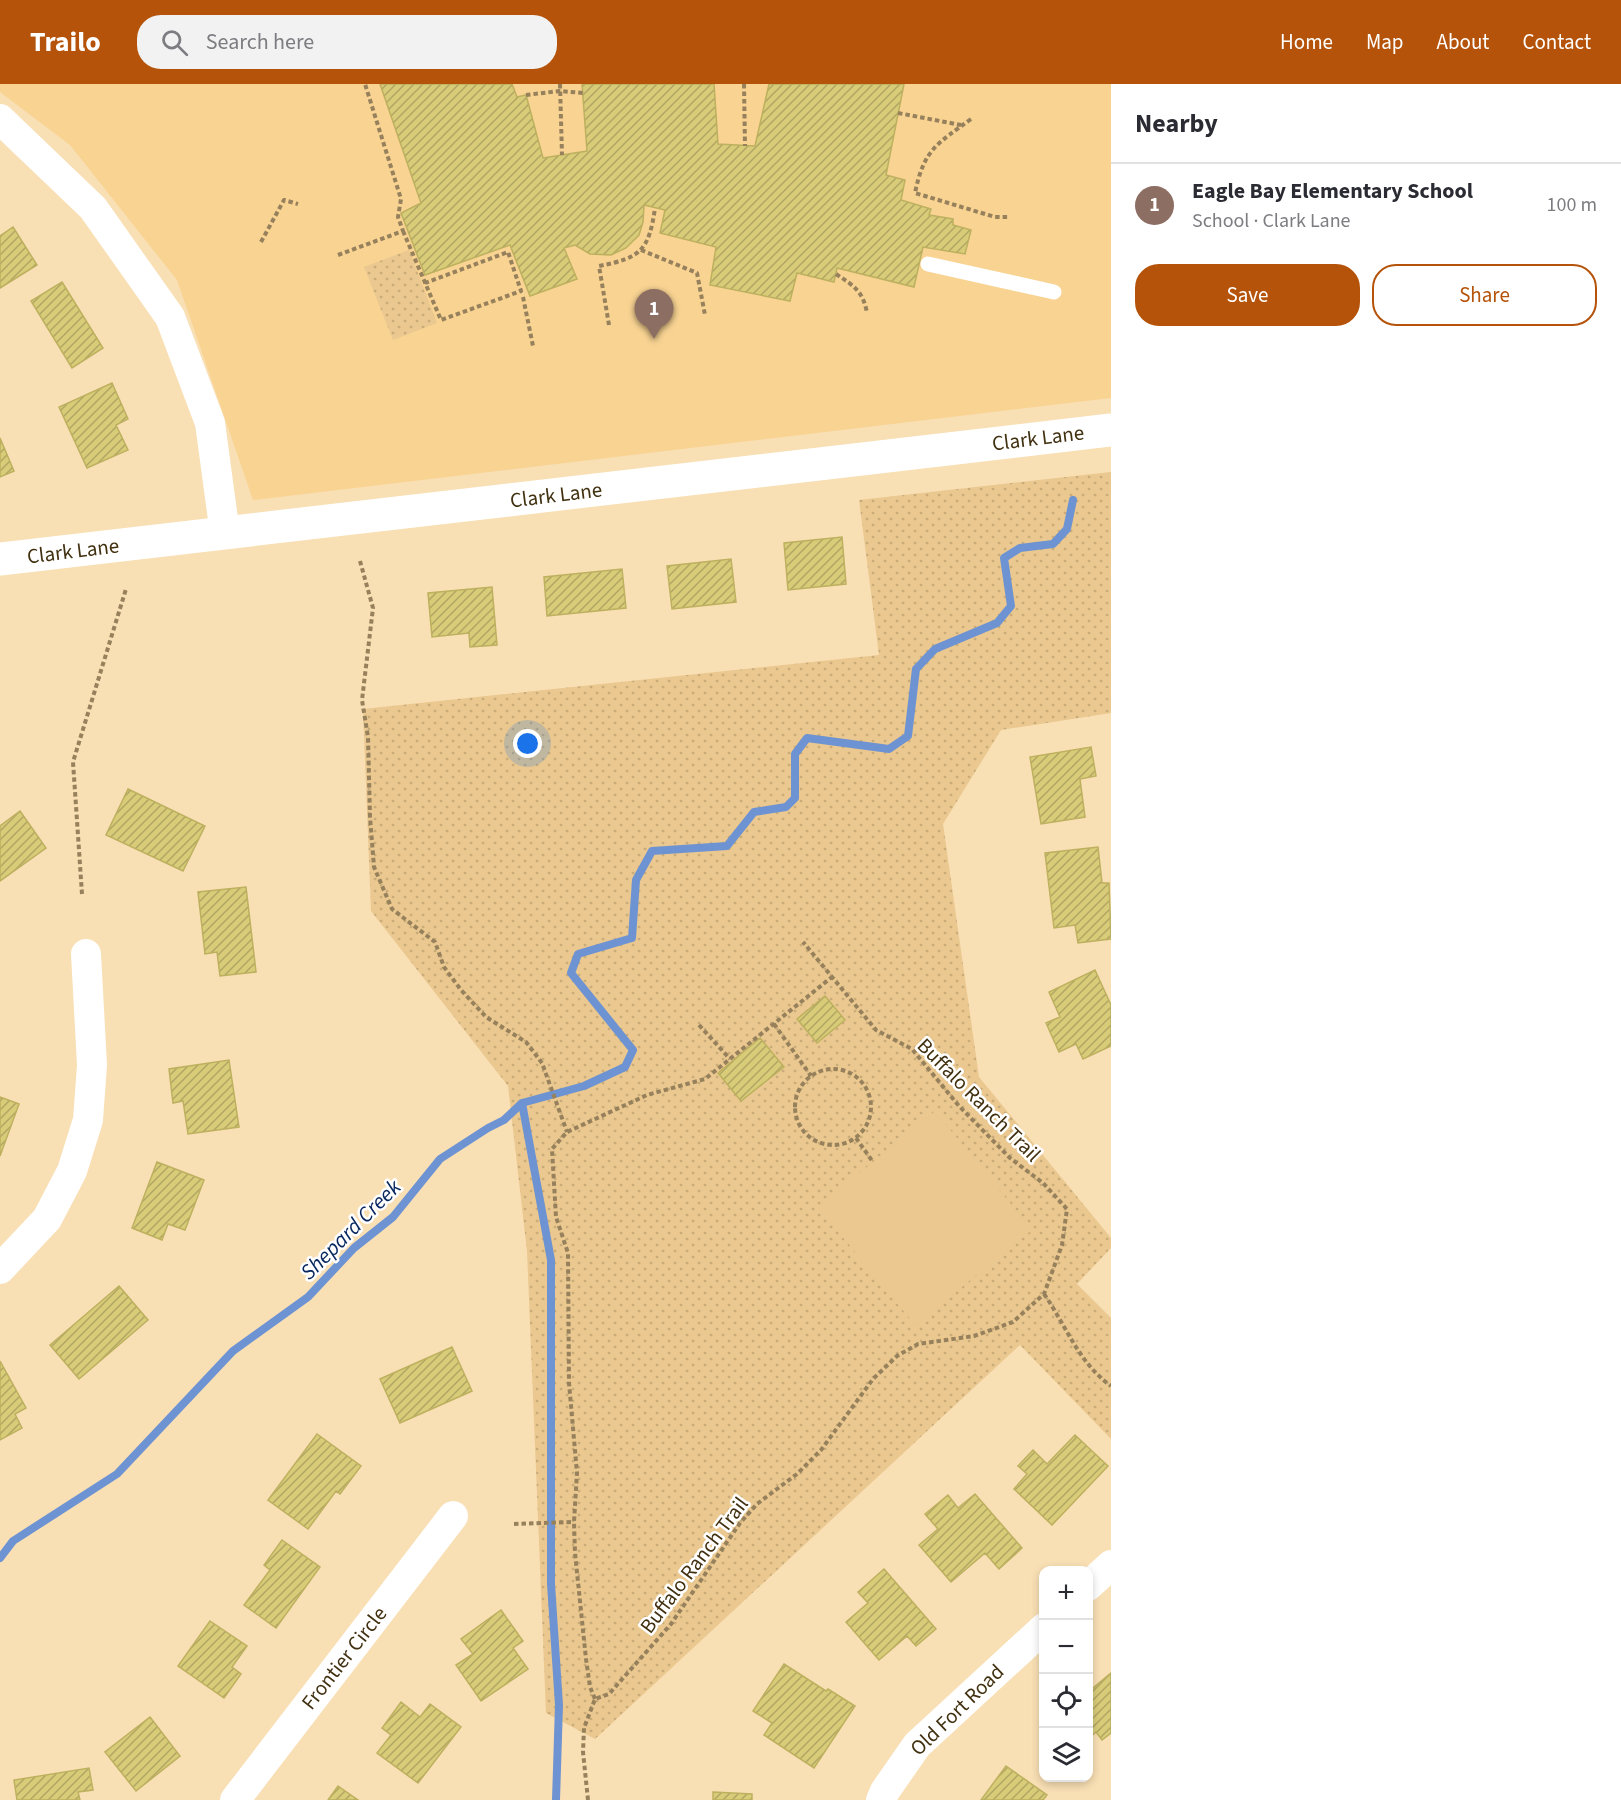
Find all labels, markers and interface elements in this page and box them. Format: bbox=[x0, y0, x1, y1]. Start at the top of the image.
search box bbox=[137, 15, 557, 69]
text: Trailo bbox=[30, 22, 101, 62]
icon: search bbox=[158, 26, 191, 59]
text: Search here bbox=[206, 26, 314, 58]
text: Home bbox=[1280, 27, 1333, 57]
text: Map bbox=[1366, 27, 1404, 57]
text: About bbox=[1437, 27, 1489, 57]
text: Contact bbox=[1522, 27, 1591, 57]
text: Nearby bbox=[1135, 105, 1218, 142]
text: Eagle Bay Elementary School bbox=[1192, 175, 1473, 207]
text: 1 bbox=[1149, 191, 1160, 219]
text: 100 m bbox=[1547, 191, 1597, 219]
text: School · Clark Lane bbox=[1192, 207, 1351, 235]
button: Save bbox=[1135, 264, 1360, 326]
button: Share bbox=[1372, 264, 1597, 326]
pin: 1 bbox=[634, 290, 674, 339]
street label: Clark Lane bbox=[990, 417, 1086, 459]
street label: Clark Lane bbox=[508, 474, 604, 516]
street label: Clark Lane bbox=[25, 530, 121, 572]
your location bbox=[513, 729, 542, 758]
street label: Buffalo Ranch Trail bbox=[910, 1031, 1048, 1169]
water label: Shepard Creek bbox=[293, 1172, 409, 1287]
street label: Buffalo Ranch Trail bbox=[633, 1490, 755, 1640]
map controls bbox=[1039, 1566, 1093, 1782]
button: + bbox=[1039, 1566, 1093, 1620]
street label: Frontier Circle bbox=[294, 1600, 394, 1716]
button: − bbox=[1039, 1620, 1093, 1674]
street label: Old Fort Road bbox=[903, 1657, 1011, 1763]
button: locate bbox=[1039, 1674, 1093, 1728]
button: layers bbox=[1039, 1728, 1093, 1782]

